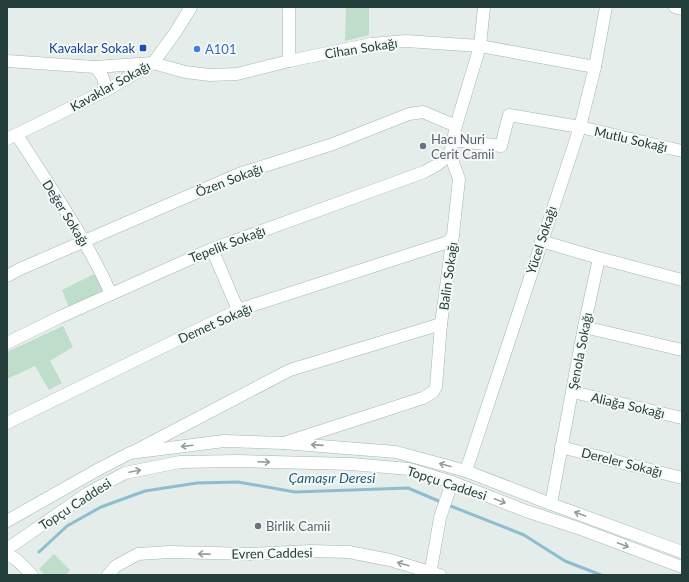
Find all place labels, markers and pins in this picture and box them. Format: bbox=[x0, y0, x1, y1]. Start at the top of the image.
place label: Kavaklar Sokak bbox=[49, 40, 135, 56]
place label: A101 bbox=[205, 41, 236, 57]
marker: Kavaklar Sokak bbox=[138, 43, 148, 53]
marker: A101 bbox=[192, 44, 202, 54]
place label: Hacı Nuri Cerit Camii bbox=[431, 131, 494, 162]
marker: Hacı Nuri Cerit Camii bbox=[418, 141, 428, 151]
place label: Birlik Camii bbox=[266, 518, 330, 534]
marker: Birlik Camii bbox=[253, 521, 263, 531]

